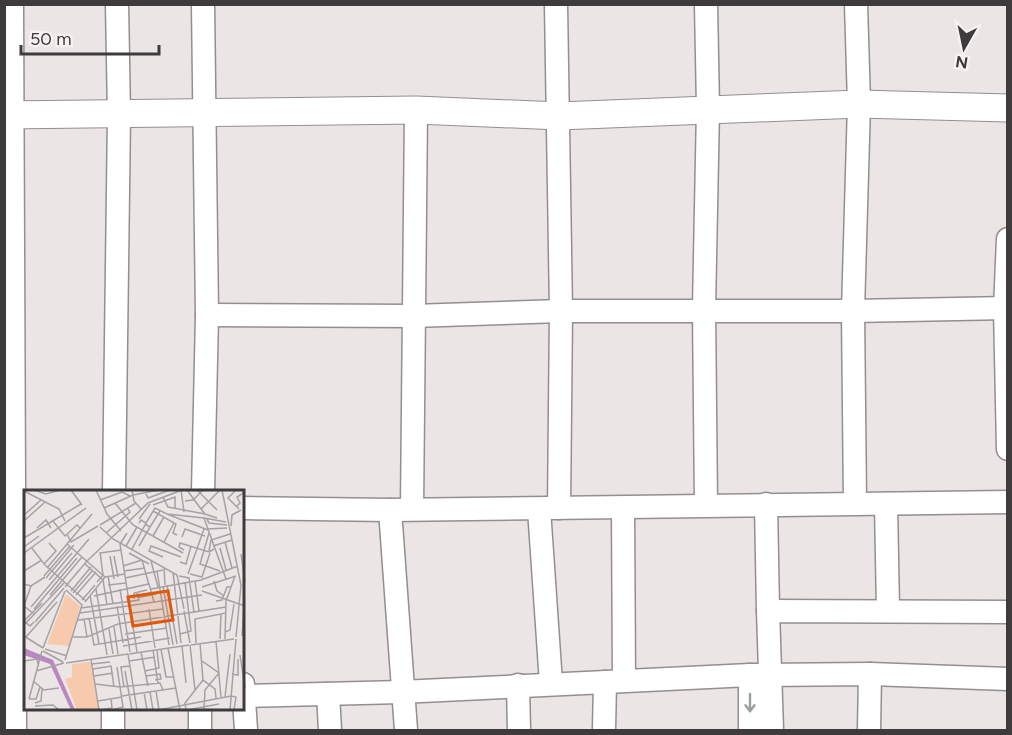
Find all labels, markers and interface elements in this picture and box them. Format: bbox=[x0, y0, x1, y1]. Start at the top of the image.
scale bar bbox=[21, 18, 159, 56]
north arrow bbox=[934, 18, 994, 78]
text: 50 m bbox=[30, 28, 72, 50]
text: N bbox=[954, 52, 969, 73]
inset map bbox=[24, 490, 244, 711]
one-way arrow bbox=[744, 692, 756, 712]

